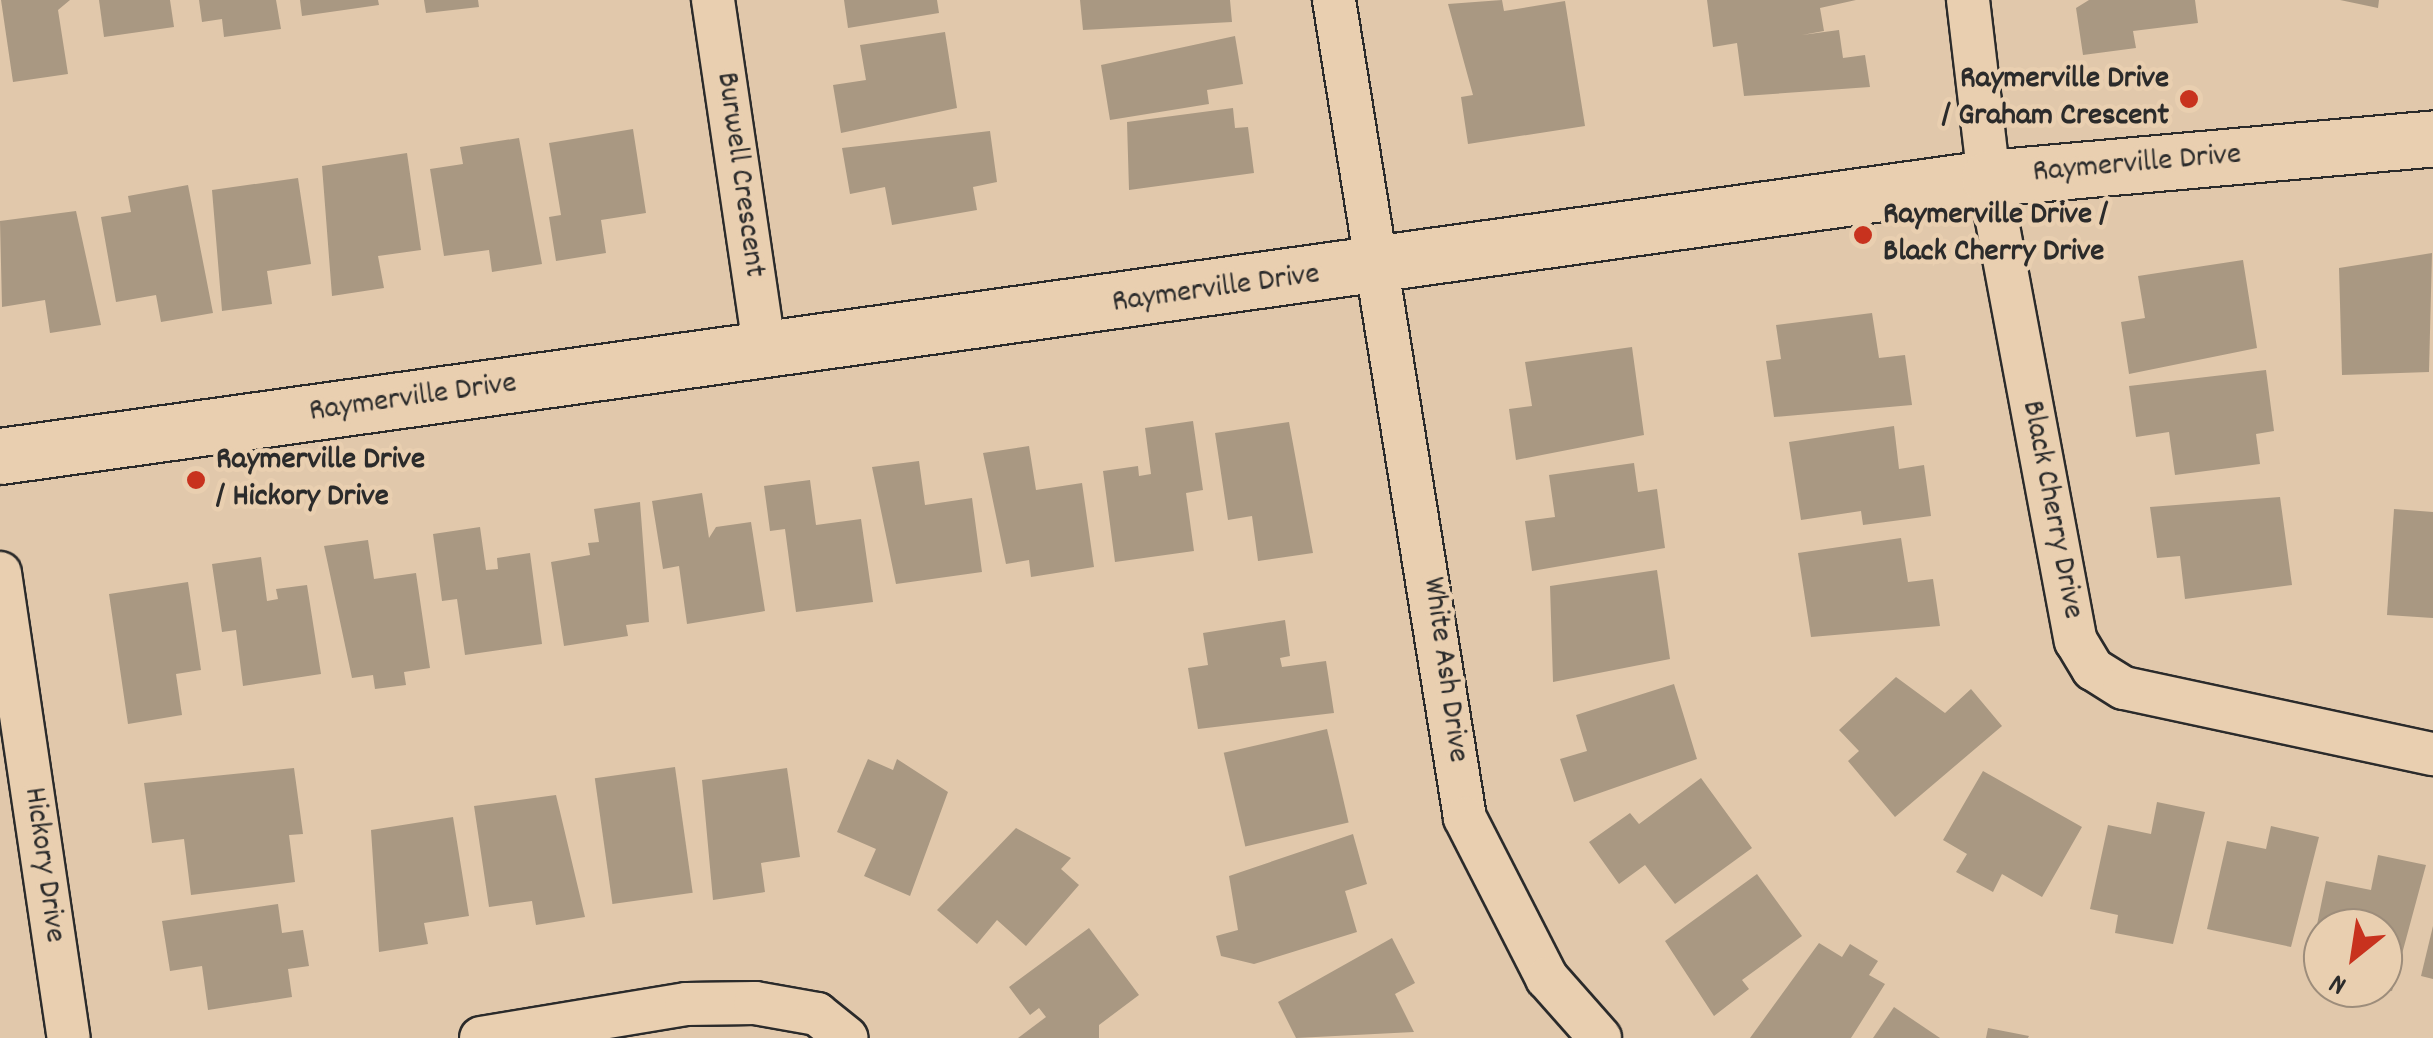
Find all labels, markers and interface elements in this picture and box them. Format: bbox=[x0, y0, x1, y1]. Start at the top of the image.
place label: Raymerville Drive / Graham Crescent bbox=[1942, 62, 2169, 137]
street label: Burwell Crescent bbox=[706, 70, 772, 280]
marker: Raymerville Drive / Graham Crescent bbox=[2178, 88, 2200, 110]
street label: Raymerville Drive bbox=[2031, 137, 2243, 193]
place label: Raymerville Drive / Black Cherry Drive bbox=[1883, 198, 2108, 273]
marker: Raymerville Drive / Black Cherry Drive bbox=[1852, 224, 1874, 246]
street label: Raymerville Drive bbox=[1110, 256, 1322, 324]
street label: Raymerville Drive bbox=[307, 365, 519, 433]
street label: Black Cherry Drive bbox=[2011, 398, 2091, 622]
place label: Raymerville Drive / Hickory Drive bbox=[216, 443, 425, 518]
marker: Raymerville Drive / Hickory Drive bbox=[185, 469, 207, 491]
street label: White Ash Drive bbox=[1412, 575, 1476, 765]
street label: Hickory Drive bbox=[13, 785, 73, 945]
north arrow bbox=[2303, 908, 2403, 1008]
text: N bbox=[2323, 961, 2355, 1003]

